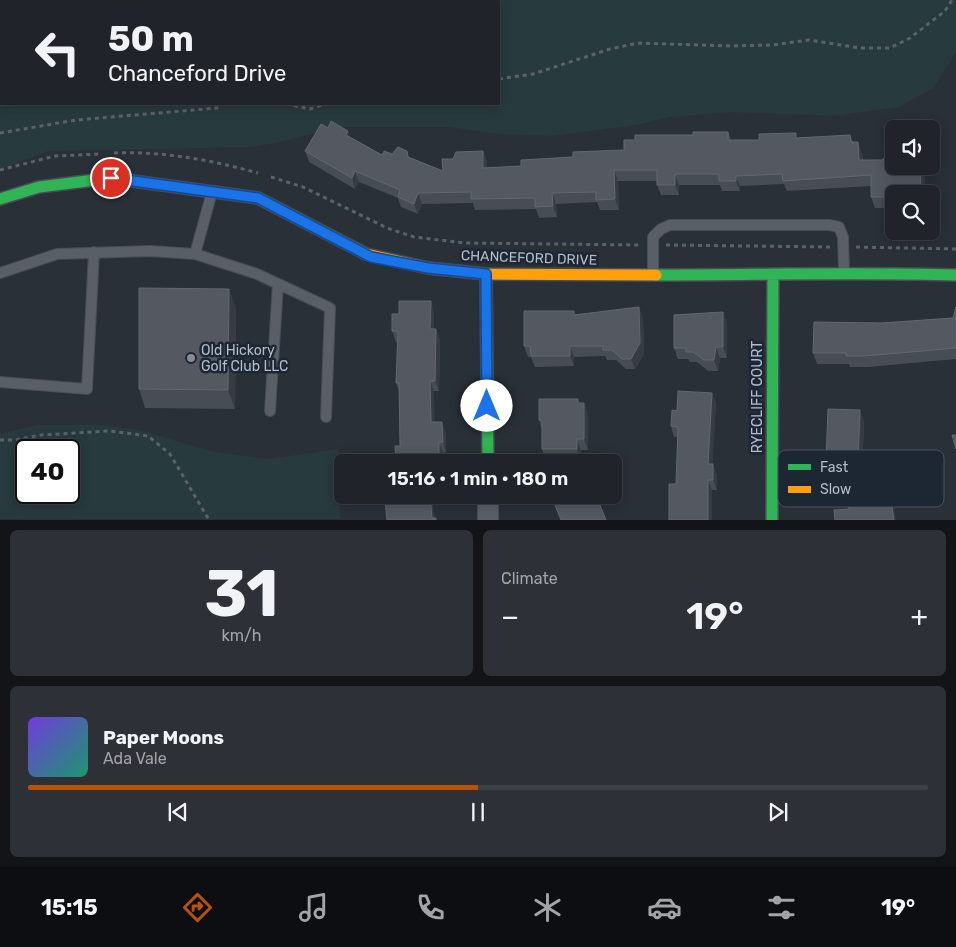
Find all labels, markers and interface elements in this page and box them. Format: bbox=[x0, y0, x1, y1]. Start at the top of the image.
text: 50 m bbox=[108, 18, 194, 60]
icon: left bbox=[25, 20, 90, 85]
text: Chanceford Drive bbox=[108, 60, 286, 87]
map controls bbox=[885, 120, 940, 240]
button: sound bbox=[885, 120, 940, 175]
pin bbox=[90, 157, 132, 199]
icon: arrive bbox=[97, 164, 125, 192]
button: search bbox=[885, 185, 940, 240]
street label: CHANCEFORD DRIVE bbox=[461, 247, 597, 269]
street label: RYECLIFF COURT bbox=[749, 341, 766, 453]
place label: Old Hickory Golf Club LLC bbox=[201, 342, 288, 375]
marker: Old Hickory Golf Club LLC bbox=[185, 352, 197, 364]
position arrow bbox=[460, 379, 512, 431]
speed limit sign: 40 bbox=[15, 439, 80, 504]
legend bbox=[778, 450, 944, 507]
text: Fast bbox=[820, 459, 849, 476]
text: 15:16 · 1 min · 180 m bbox=[388, 467, 568, 490]
text: Slow bbox=[820, 481, 851, 498]
text: 31 bbox=[204, 555, 279, 632]
text: Climate bbox=[501, 569, 558, 588]
text: 19° bbox=[686, 593, 744, 639]
text: − bbox=[501, 600, 519, 633]
text: + bbox=[911, 600, 928, 633]
text: km/h bbox=[222, 626, 261, 645]
text: Paper Moons bbox=[103, 726, 224, 749]
text: Ada Vale bbox=[103, 749, 167, 768]
icon: previous bbox=[164, 798, 192, 826]
icon: pause bbox=[464, 798, 492, 826]
icon: next bbox=[764, 798, 792, 826]
icon: directions bbox=[180, 890, 215, 925]
icon: music bbox=[296, 890, 331, 925]
icon: phone bbox=[413, 890, 448, 925]
icon: climate bbox=[530, 890, 565, 925]
icon: car bbox=[647, 890, 682, 925]
icon: filters bbox=[764, 890, 799, 925]
text: 15:15 bbox=[41, 894, 98, 921]
text: 19° bbox=[881, 894, 915, 921]

